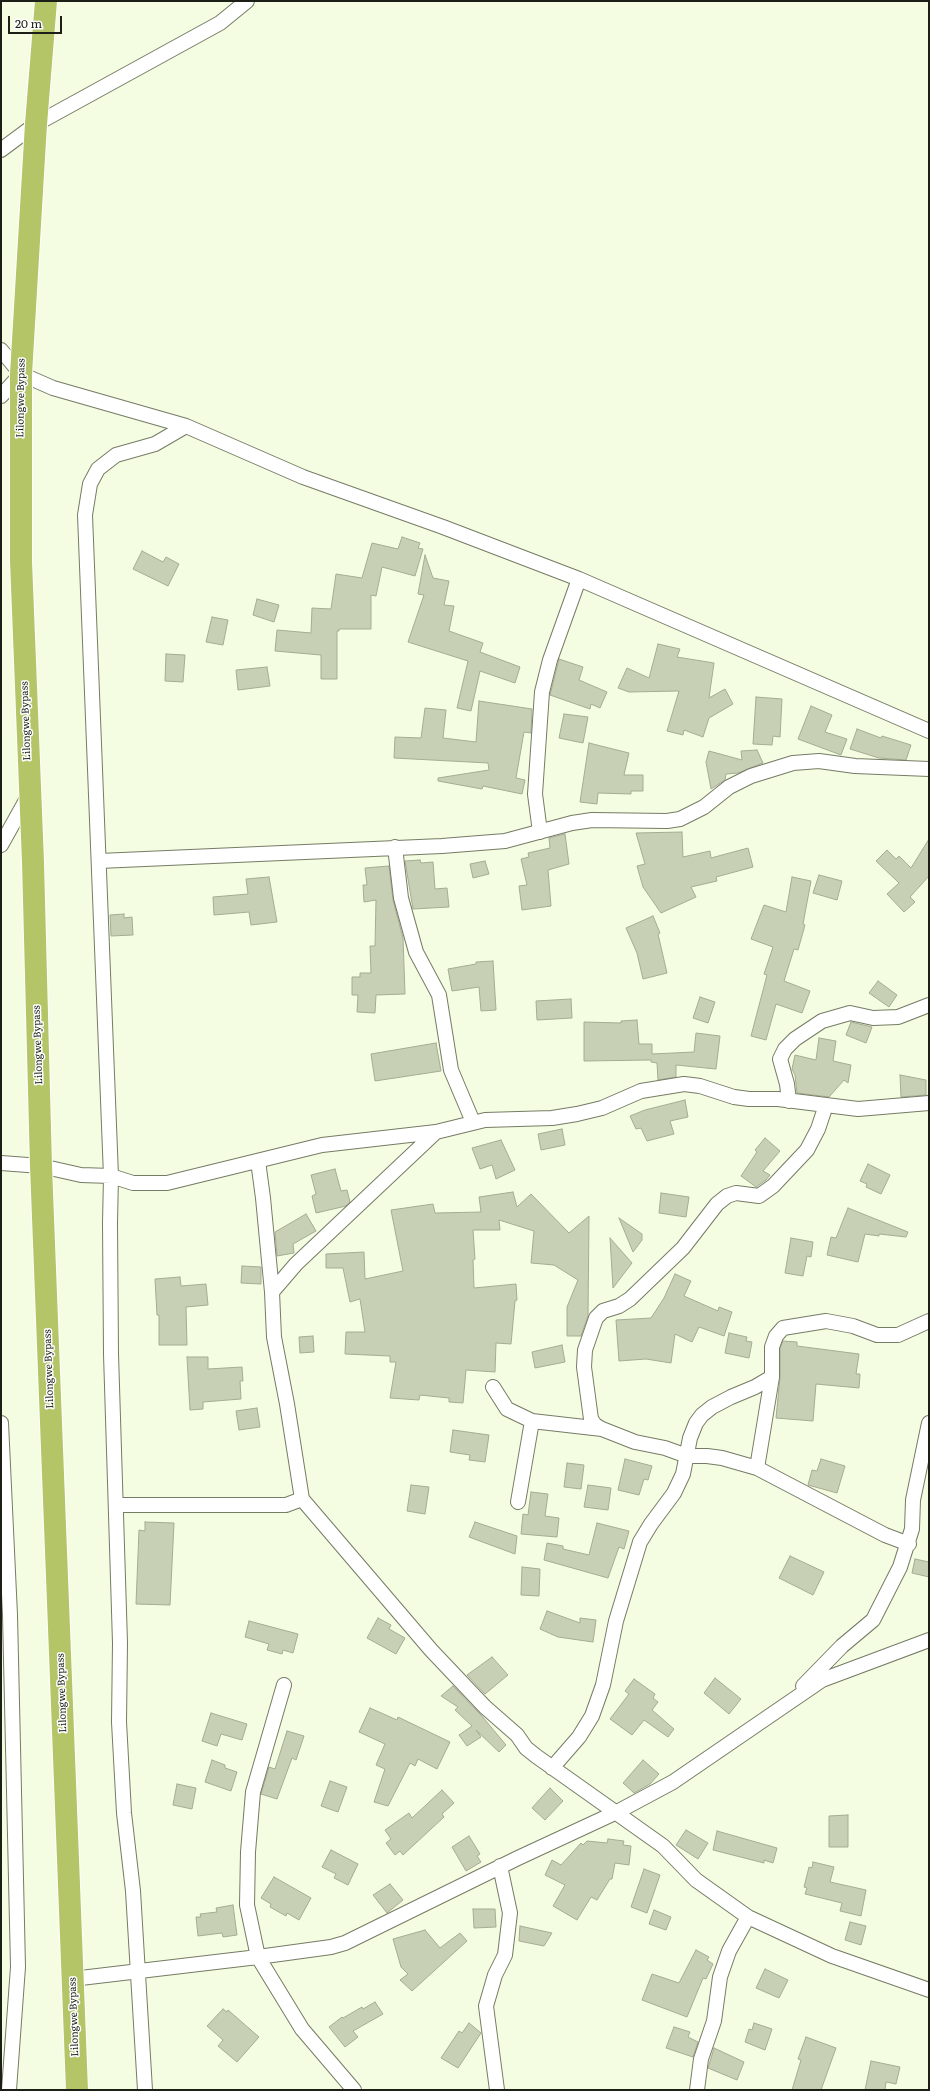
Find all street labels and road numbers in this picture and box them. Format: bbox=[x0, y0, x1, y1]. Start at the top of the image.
street label: Lilongwe Bypass bbox=[14, 358, 28, 438]
street label: Lilongwe Bypass bbox=[19, 681, 33, 761]
street label: Lilongwe Bypass bbox=[31, 1005, 45, 1085]
street label: Lilongwe Bypass bbox=[42, 1329, 56, 1409]
street label: Lilongwe Bypass bbox=[55, 1653, 69, 1733]
street label: Lilongwe Bypass bbox=[67, 1977, 81, 2057]

